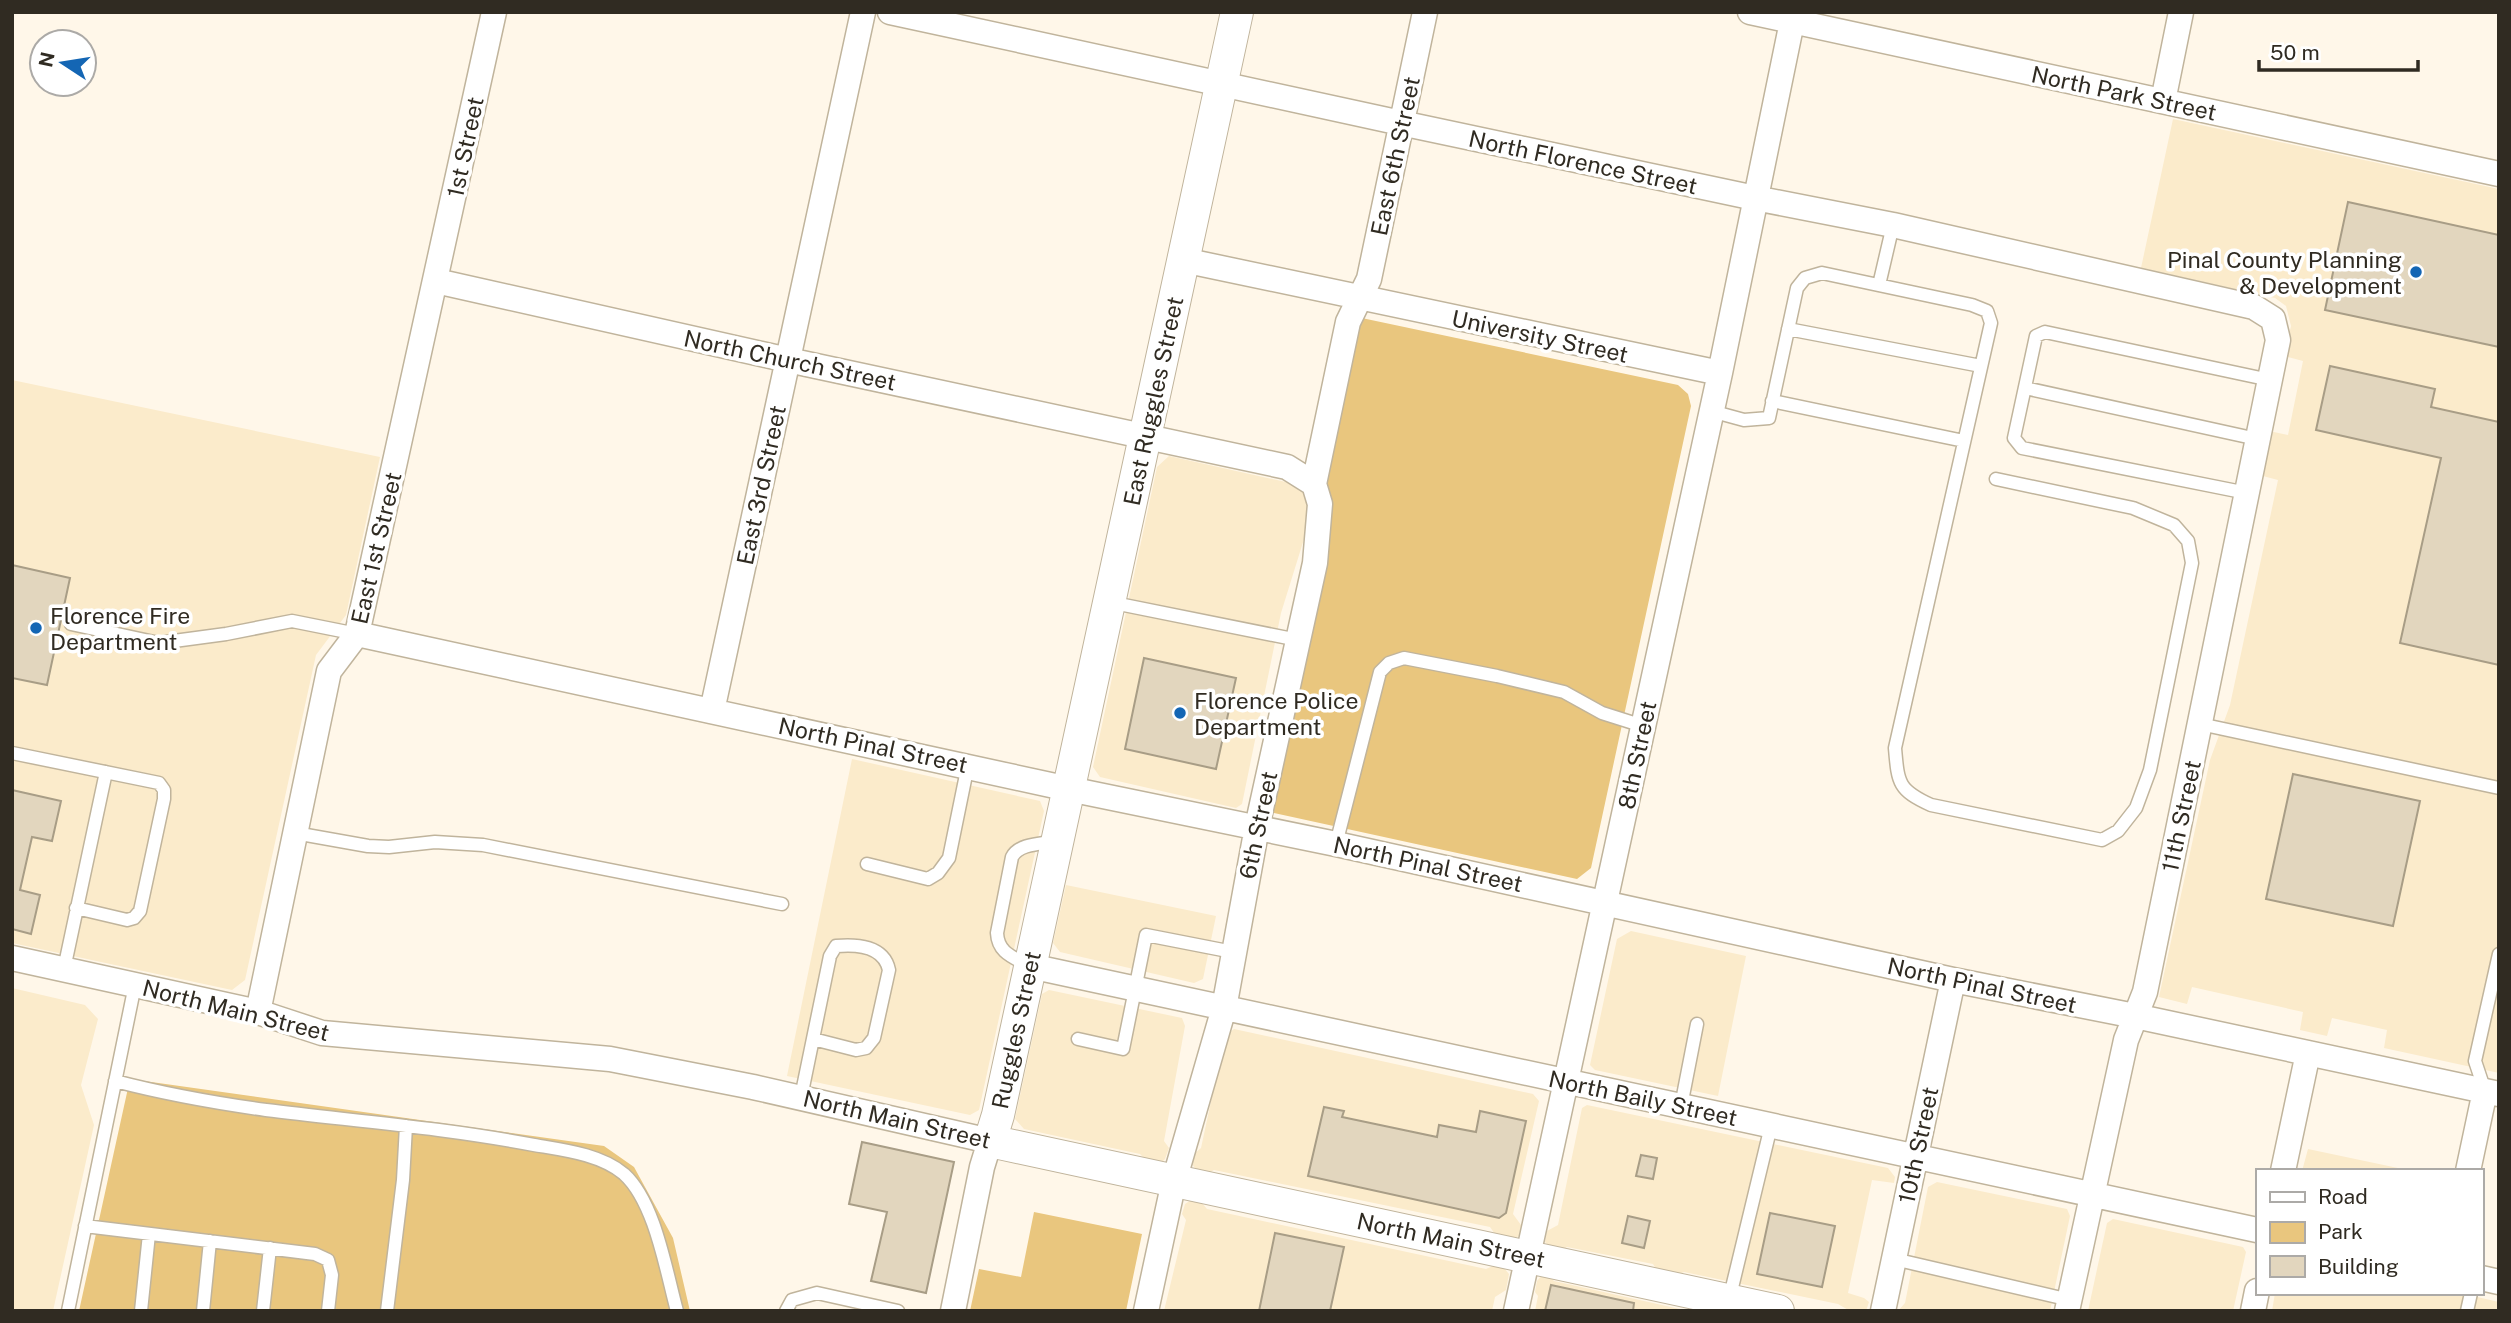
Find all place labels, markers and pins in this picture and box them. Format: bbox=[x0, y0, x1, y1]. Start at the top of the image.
place label: Pinal County Planning & Development bbox=[2167, 246, 2402, 299]
marker: Pinal County Planning & Development bbox=[2408, 264, 2424, 280]
place label: Florence Fire Department bbox=[50, 602, 190, 655]
marker: Florence Fire Department bbox=[28, 620, 44, 636]
place label: Florence Police Department bbox=[1194, 687, 1359, 740]
marker: Florence Police Department bbox=[1172, 705, 1188, 721]

